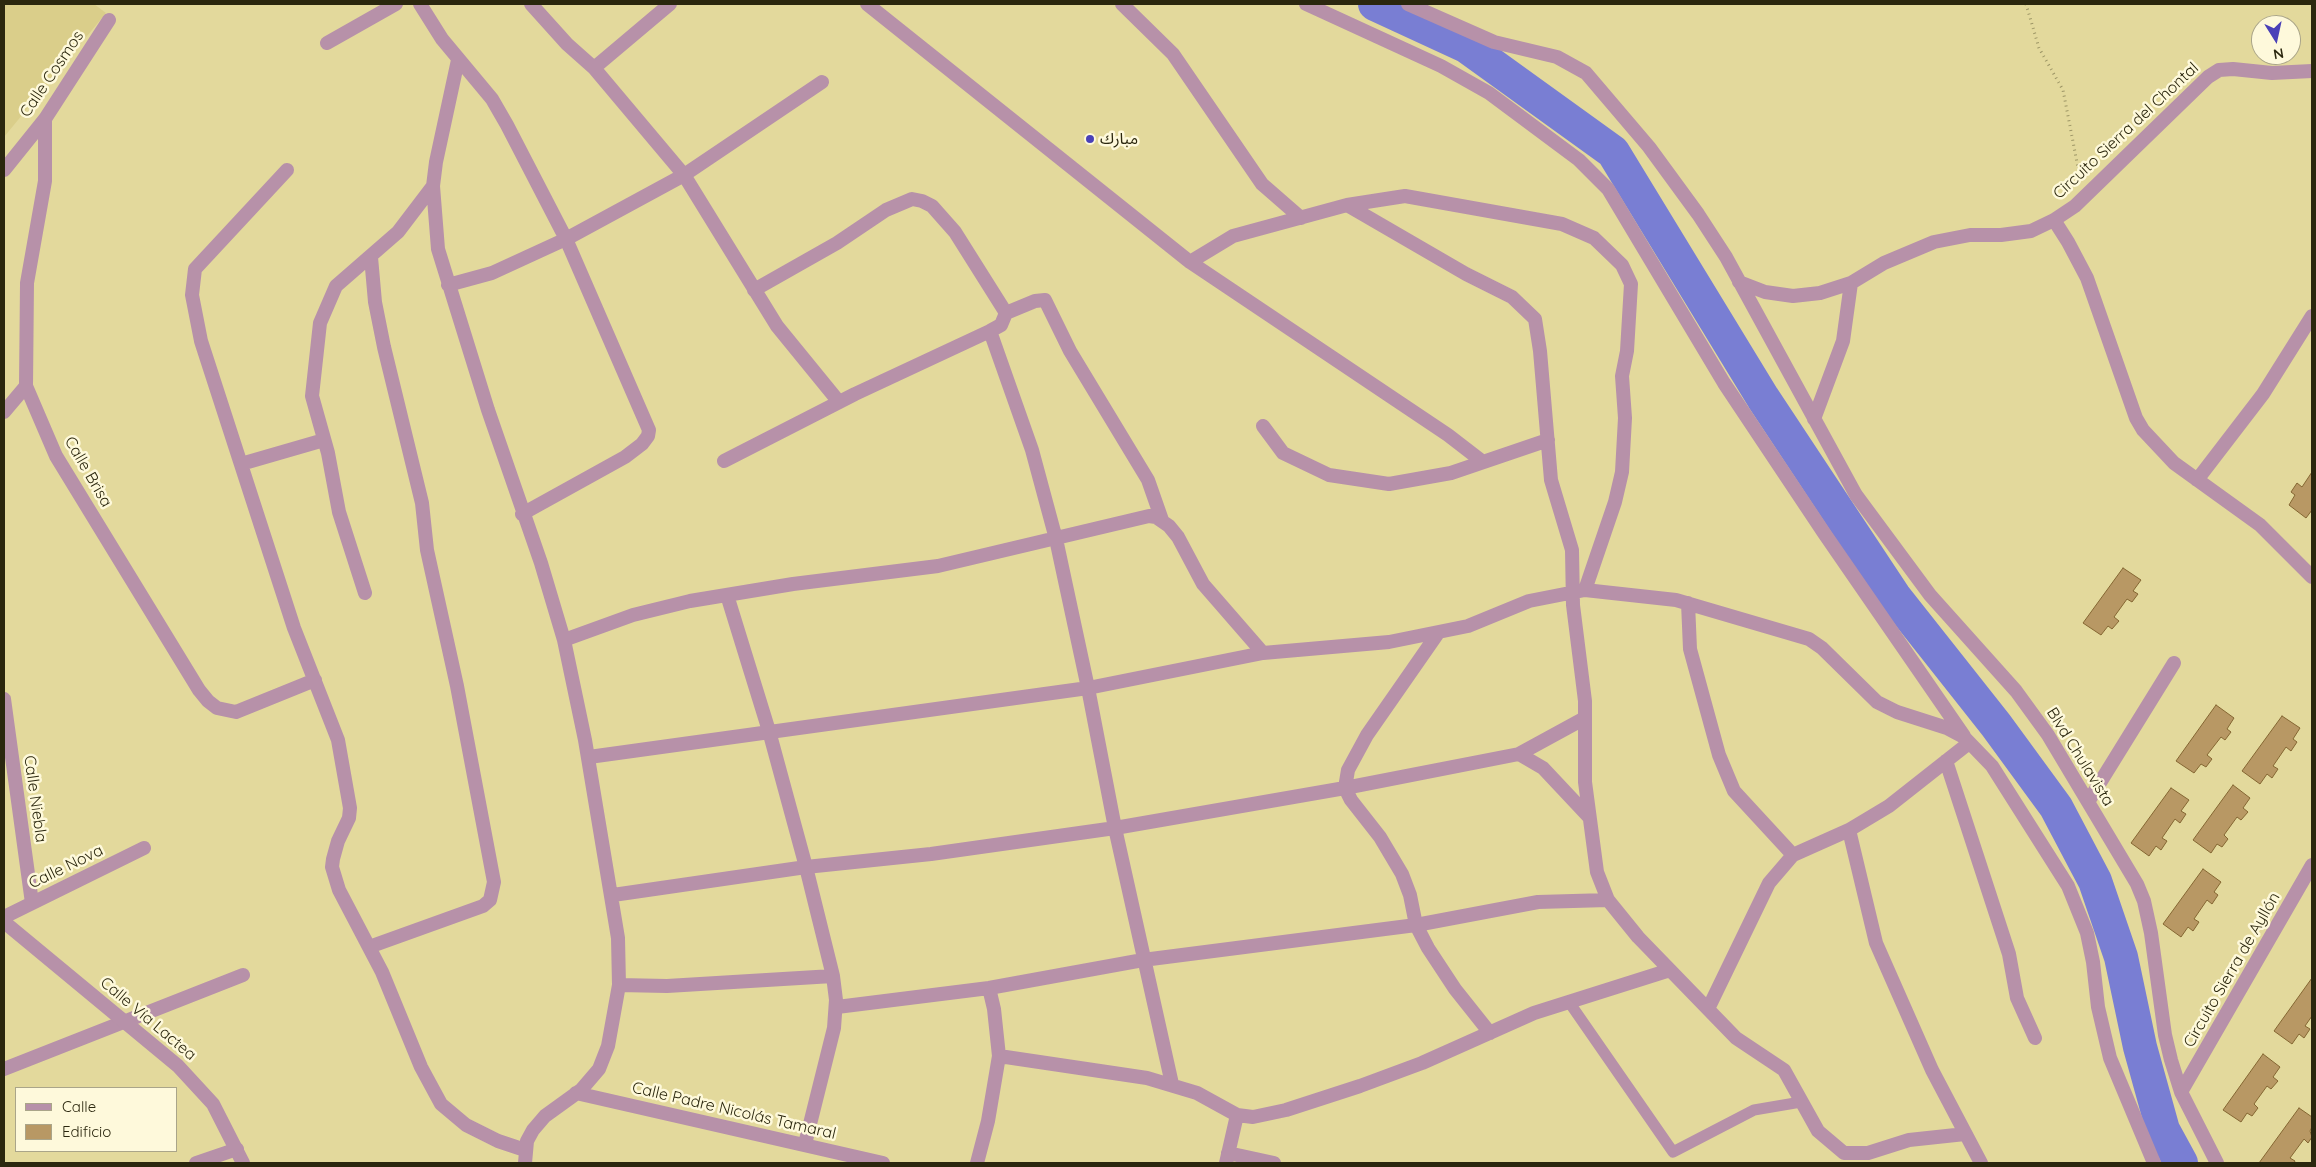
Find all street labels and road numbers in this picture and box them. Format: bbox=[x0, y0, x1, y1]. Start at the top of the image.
street label: Calle Cosmos bbox=[16, 27, 88, 121]
street label: Circuito Sierra del Chontal bbox=[2049, 59, 2203, 203]
street label: Calle Brisa bbox=[60, 433, 116, 511]
street label: Blvd Chulavista bbox=[2042, 704, 2118, 810]
street label: Calle Niebla bbox=[19, 754, 51, 844]
street label: Calle Nova bbox=[26, 841, 106, 893]
street label: Circuito Sierra de Ayllón bbox=[2180, 889, 2284, 1051]
street label: Calle Vía Lactea bbox=[96, 973, 200, 1065]
street label: Calle Padre Nicolás Tamaral bbox=[630, 1078, 838, 1144]

